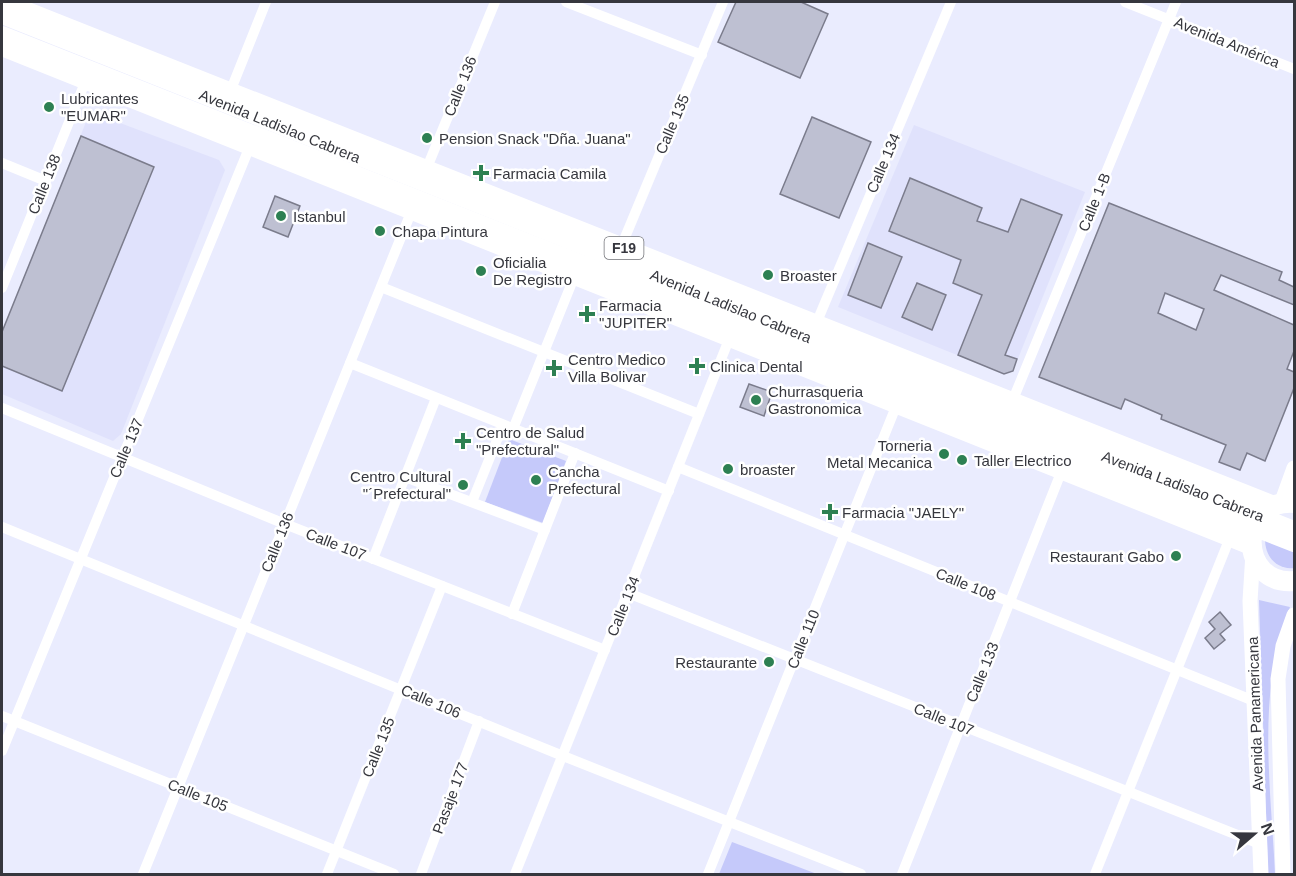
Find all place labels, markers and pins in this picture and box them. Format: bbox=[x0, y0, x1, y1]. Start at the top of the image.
place label: Lubricantes "EUMAR" bbox=[61, 90, 139, 124]
marker: Lubricantes "EUMAR" bbox=[42, 100, 56, 114]
place label: Pension Snack "Dña. Juana" bbox=[439, 130, 631, 147]
marker: Pension Snack "Dña. Juana" bbox=[420, 131, 434, 145]
place label: Farmacia Camila bbox=[493, 165, 607, 182]
marker: Farmacia Camila bbox=[474, 166, 488, 180]
place label: Istanbul bbox=[293, 208, 346, 225]
marker: Istanbul bbox=[274, 209, 288, 223]
place label: Chapa Pintura bbox=[392, 223, 489, 240]
marker: Chapa Pintura bbox=[373, 224, 387, 238]
place label: Oficialia De Registro bbox=[493, 254, 572, 288]
marker: Oficialia De Registro bbox=[474, 264, 488, 278]
place label: Broaster bbox=[780, 267, 837, 284]
marker: Broaster bbox=[761, 268, 775, 282]
place label: Farmacia "JUPITER" bbox=[599, 297, 672, 331]
marker: Farmacia "JUPITER" bbox=[580, 307, 594, 321]
place label: Centro Medico Villa Bolivar bbox=[568, 351, 666, 385]
marker: Clinica Dental bbox=[688, 357, 706, 375]
place label: Clinica Dental bbox=[710, 358, 803, 375]
marker: Centro Medico Villa Bolivar bbox=[545, 359, 563, 377]
place label: Churrasqueria Gastronomica bbox=[768, 383, 864, 417]
marker: Churrasqueria Gastronomica bbox=[749, 393, 763, 407]
place label: Centro de Salud "Prefectural" bbox=[476, 424, 584, 458]
marker: Centro de Salud "Prefectural" bbox=[454, 432, 472, 450]
place label: Torneria Metal Mecanica bbox=[827, 437, 933, 471]
marker: Torneria Metal Mecanica bbox=[937, 447, 951, 461]
place label: Taller Electrico bbox=[974, 452, 1072, 469]
marker: Taller Electrico bbox=[955, 453, 969, 467]
place label: broaster bbox=[740, 461, 795, 478]
marker: broaster bbox=[721, 462, 735, 476]
place label: Cancha Prefectural bbox=[548, 463, 621, 497]
place label: Centro Cultural "´Prefectural" bbox=[350, 468, 451, 502]
marker: Cancha Prefectural bbox=[529, 473, 543, 487]
marker: Centro Cultural "´Prefectural" bbox=[456, 478, 470, 492]
place label: Farmacia "JAELY" bbox=[842, 504, 964, 521]
marker: Farmacia "JAELY" bbox=[823, 505, 837, 519]
place label: Restaurant Gabo bbox=[1050, 548, 1164, 565]
marker: Restaurant Gabo bbox=[1169, 549, 1183, 563]
place label: Restaurante bbox=[675, 654, 757, 671]
marker: Restaurante bbox=[762, 655, 776, 669]

